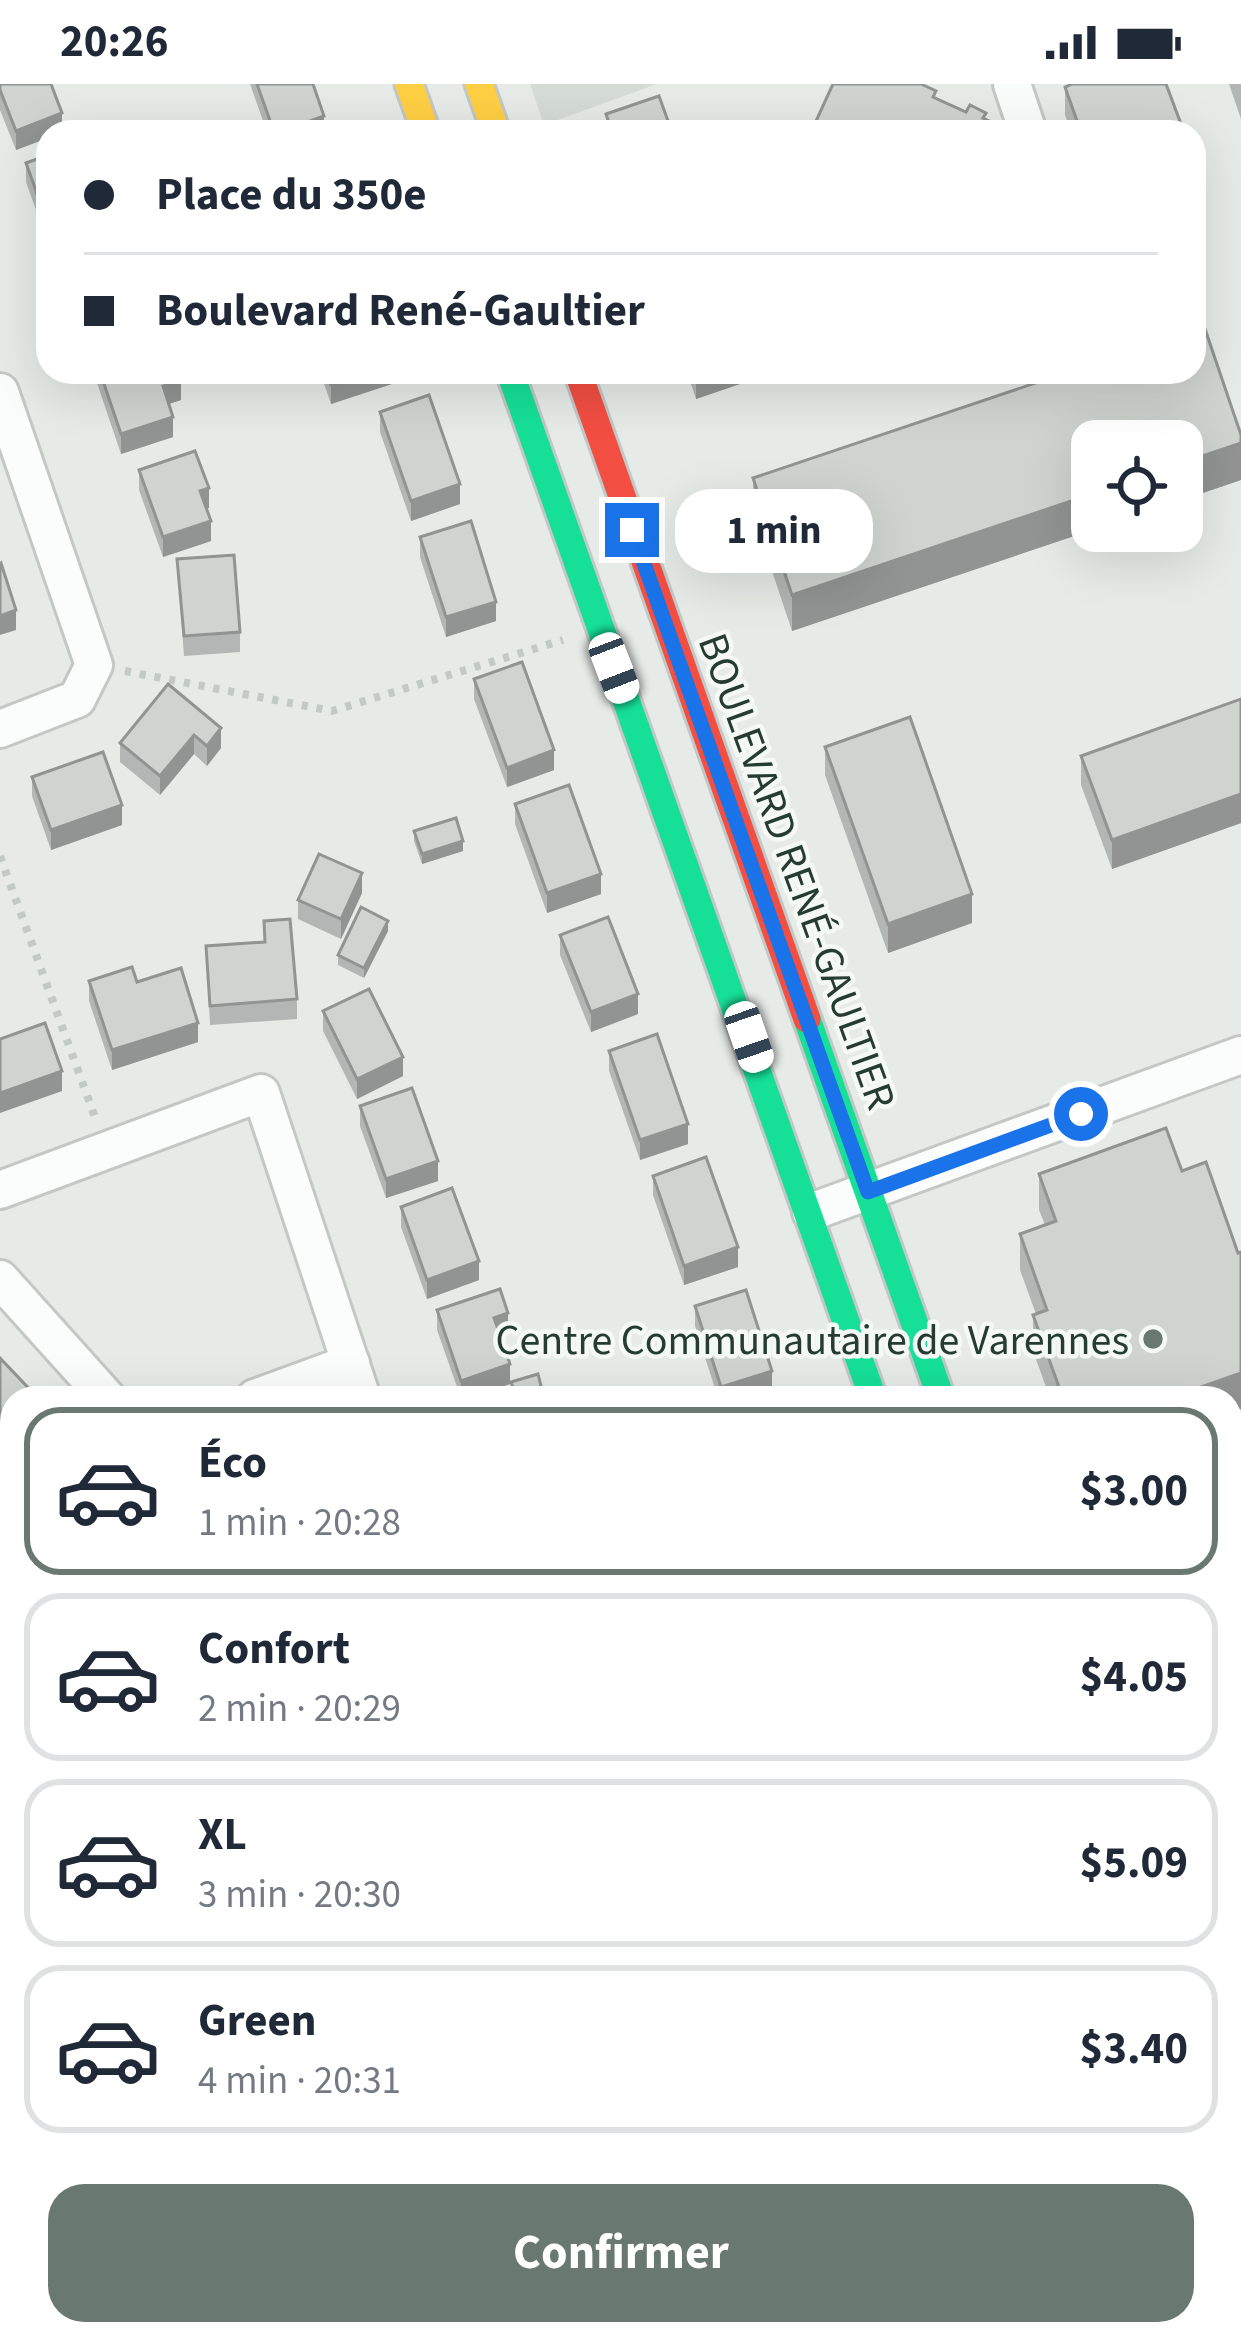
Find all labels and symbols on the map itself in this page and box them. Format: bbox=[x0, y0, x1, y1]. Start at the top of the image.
callout: 1 min bbox=[674, 488, 872, 572]
route end bbox=[605, 503, 659, 557]
street label: BOULEVARD RENÉ-GAULTIER bbox=[682, 625, 910, 1118]
car bbox=[584, 628, 644, 708]
car bbox=[720, 997, 778, 1077]
route start bbox=[1054, 1087, 1108, 1141]
place label: Centre Communautaire de Varennes bbox=[495, 1311, 1129, 1371]
marker: Centre Communautaire de Varennes bbox=[1140, 1326, 1166, 1352]

